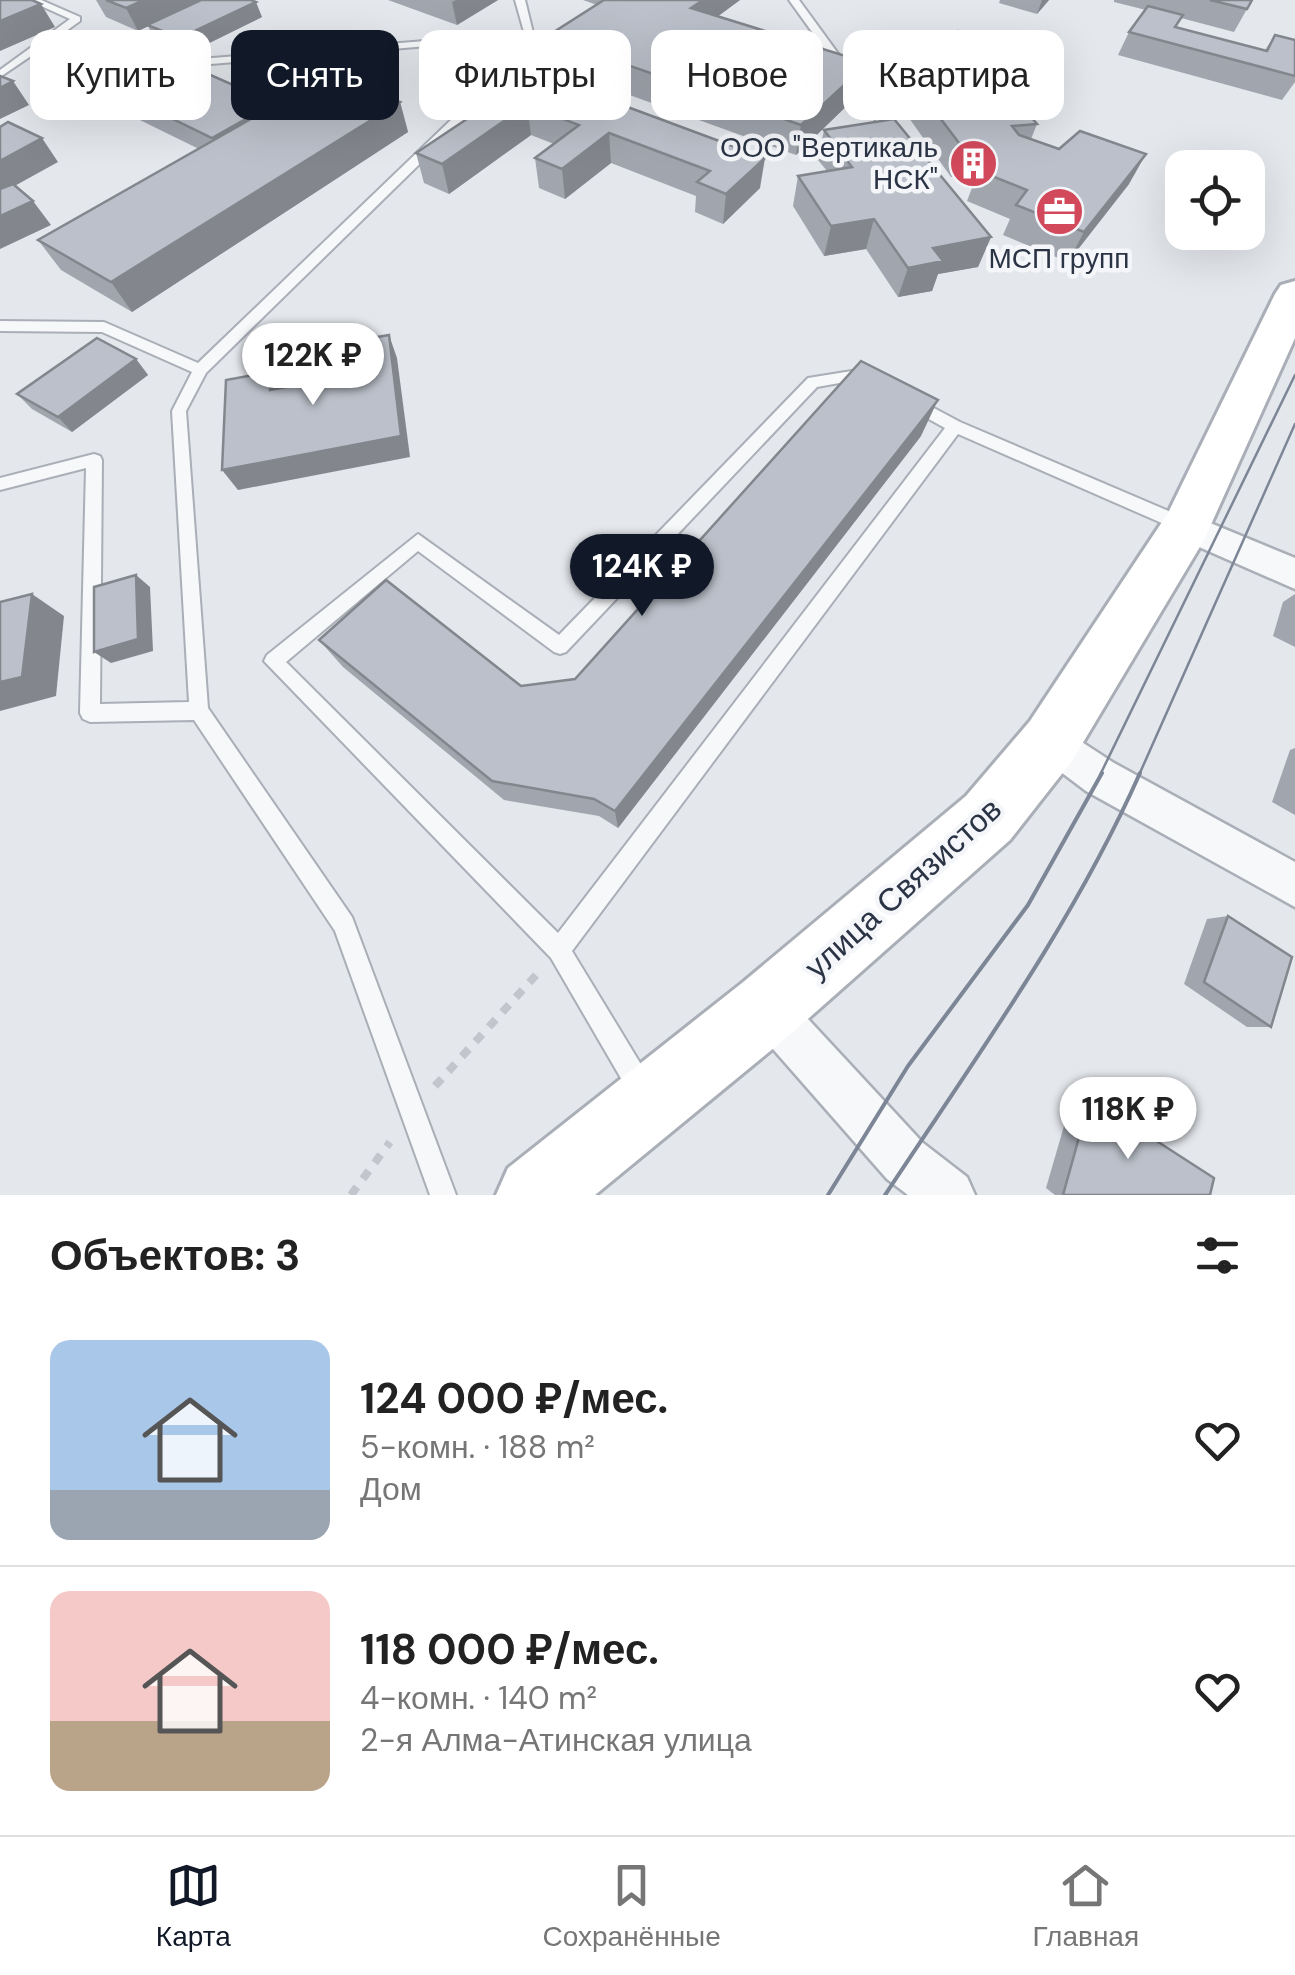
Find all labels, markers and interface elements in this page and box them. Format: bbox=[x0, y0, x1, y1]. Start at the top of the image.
chip: Купить bbox=[30, 30, 211, 120]
chip: Снять bbox=[231, 30, 399, 120]
chip: Фильтры bbox=[419, 30, 631, 120]
chip: Новое bbox=[651, 30, 823, 120]
chip: Квартира bbox=[843, 30, 1064, 120]
place label: ООО "Вертикаль НСК" bbox=[720, 129, 938, 198]
building icon: ООО "Вертикаль НСК" bbox=[947, 137, 999, 189]
map controls bbox=[1165, 150, 1265, 250]
button: locate bbox=[1165, 150, 1265, 250]
office icon: МСП групп bbox=[1033, 185, 1085, 237]
place label: МСП групп bbox=[989, 240, 1129, 277]
pin: 122K ₽ bbox=[232, 323, 394, 408]
text: 122K ₽ bbox=[264, 334, 362, 376]
pin: 124K ₽ bbox=[561, 534, 723, 619]
text: 124K ₽ bbox=[592, 545, 692, 587]
street label: улица Связистов bbox=[796, 788, 1010, 988]
pin: 118K ₽ bbox=[1047, 1077, 1209, 1162]
text: 118K ₽ bbox=[1082, 1088, 1174, 1130]
text: Объектов: 3 bbox=[50, 1228, 300, 1283]
icon: filters bbox=[1190, 1228, 1245, 1283]
text: 124 000 ₽/мес. bbox=[360, 1371, 668, 1426]
icon: home bbox=[130, 1380, 250, 1500]
icon: heart bbox=[1190, 1413, 1245, 1468]
text: 5-комн. · 188 m² bbox=[360, 1426, 595, 1468]
text: Дом bbox=[360, 1468, 422, 1510]
text: 118 000 ₽/мес. bbox=[360, 1622, 659, 1677]
icon: home bbox=[130, 1631, 250, 1751]
icon: heart bbox=[1190, 1664, 1245, 1719]
text: 4-комн. · 140 m² bbox=[360, 1677, 597, 1719]
text: 2-я Алма-Атинская улица bbox=[360, 1719, 752, 1761]
tab: Карта bbox=[156, 1858, 231, 1955]
tab: Сохранённые bbox=[543, 1858, 721, 1955]
tab: Главная bbox=[1033, 1858, 1139, 1955]

